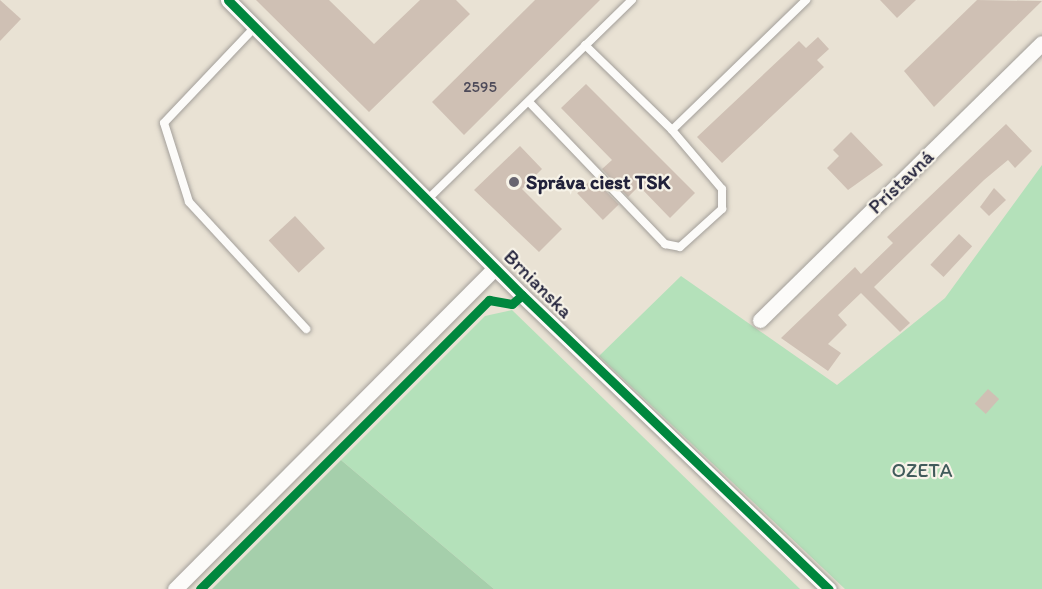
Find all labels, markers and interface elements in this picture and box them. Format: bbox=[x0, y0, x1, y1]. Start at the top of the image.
house number: 2595 bbox=[463, 77, 497, 97]
street label: Prístavná bbox=[863, 145, 939, 219]
place label: Správa ciest TSK bbox=[526, 170, 670, 194]
marker: Správa ciest TSK bbox=[507, 175, 521, 189]
street label: Brnianska bbox=[499, 245, 577, 323]
park label: OZETA bbox=[892, 458, 952, 482]

